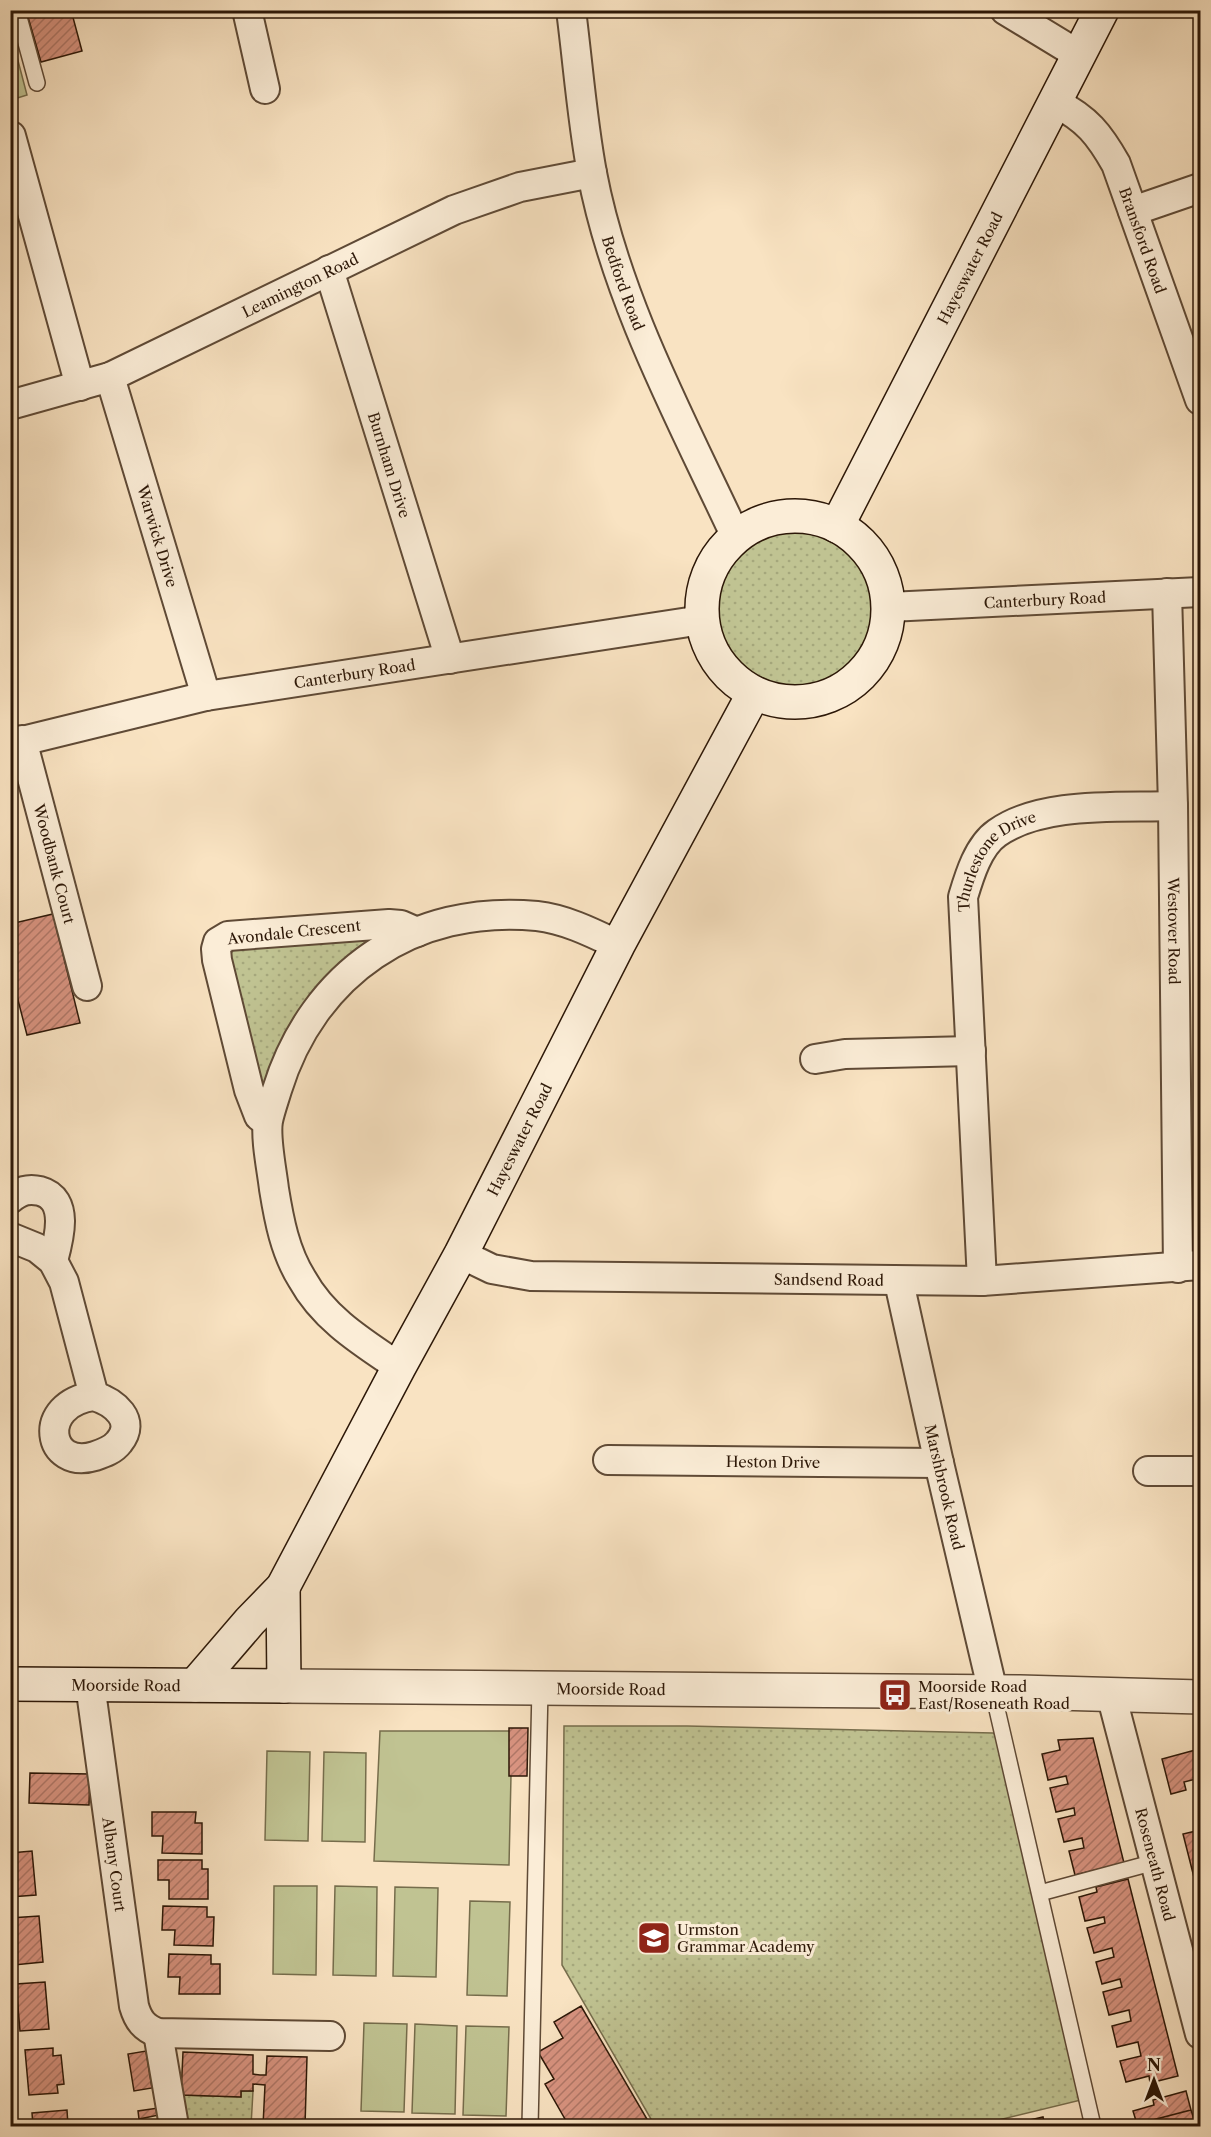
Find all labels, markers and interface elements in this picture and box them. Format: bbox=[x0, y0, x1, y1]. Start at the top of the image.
street label: Bransford Road bbox=[1115, 185, 1171, 296]
street label: Hayeswater Road bbox=[933, 209, 1006, 327]
street label: Bedford Road bbox=[598, 234, 649, 333]
street label: Leamington Road bbox=[239, 248, 361, 321]
street label: Burnham Drive bbox=[364, 410, 415, 520]
street label: Warwick Drive bbox=[133, 482, 182, 589]
street label: Canterbury Road bbox=[983, 587, 1107, 612]
street label: Canterbury Road bbox=[292, 655, 417, 692]
street label: Woodbank Court bbox=[30, 801, 80, 926]
street label: Thurlestone Drive bbox=[953, 807, 1038, 912]
street label: Westover Road bbox=[1164, 876, 1184, 985]
street label: Avondale Crescent bbox=[225, 915, 362, 949]
street label: Hayeswater Road bbox=[483, 1080, 556, 1199]
street label: Sandsend Road bbox=[774, 1269, 884, 1289]
street label: Marshbrook Road bbox=[921, 1422, 969, 1552]
street label: Heston Drive bbox=[726, 1452, 820, 1471]
street label: Moorside Road bbox=[71, 1675, 181, 1695]
bus stop icon: Moorside Road East/Roseneath Road bbox=[877, 1677, 913, 1713]
place label: Moorside Road East/Roseneath Road bbox=[918, 1677, 1070, 1713]
street label: Moorside Road bbox=[556, 1679, 666, 1699]
street label: Roseneath Road bbox=[1132, 1805, 1180, 1923]
street label: Albany Court bbox=[99, 1815, 131, 1913]
school or university icon: Urmston Grammar Academy bbox=[636, 1920, 672, 1956]
place label: Urmston Grammar Academy bbox=[677, 1920, 815, 1956]
north arrow bbox=[1124, 2050, 1184, 2110]
text: N bbox=[1147, 2055, 1161, 2075]

